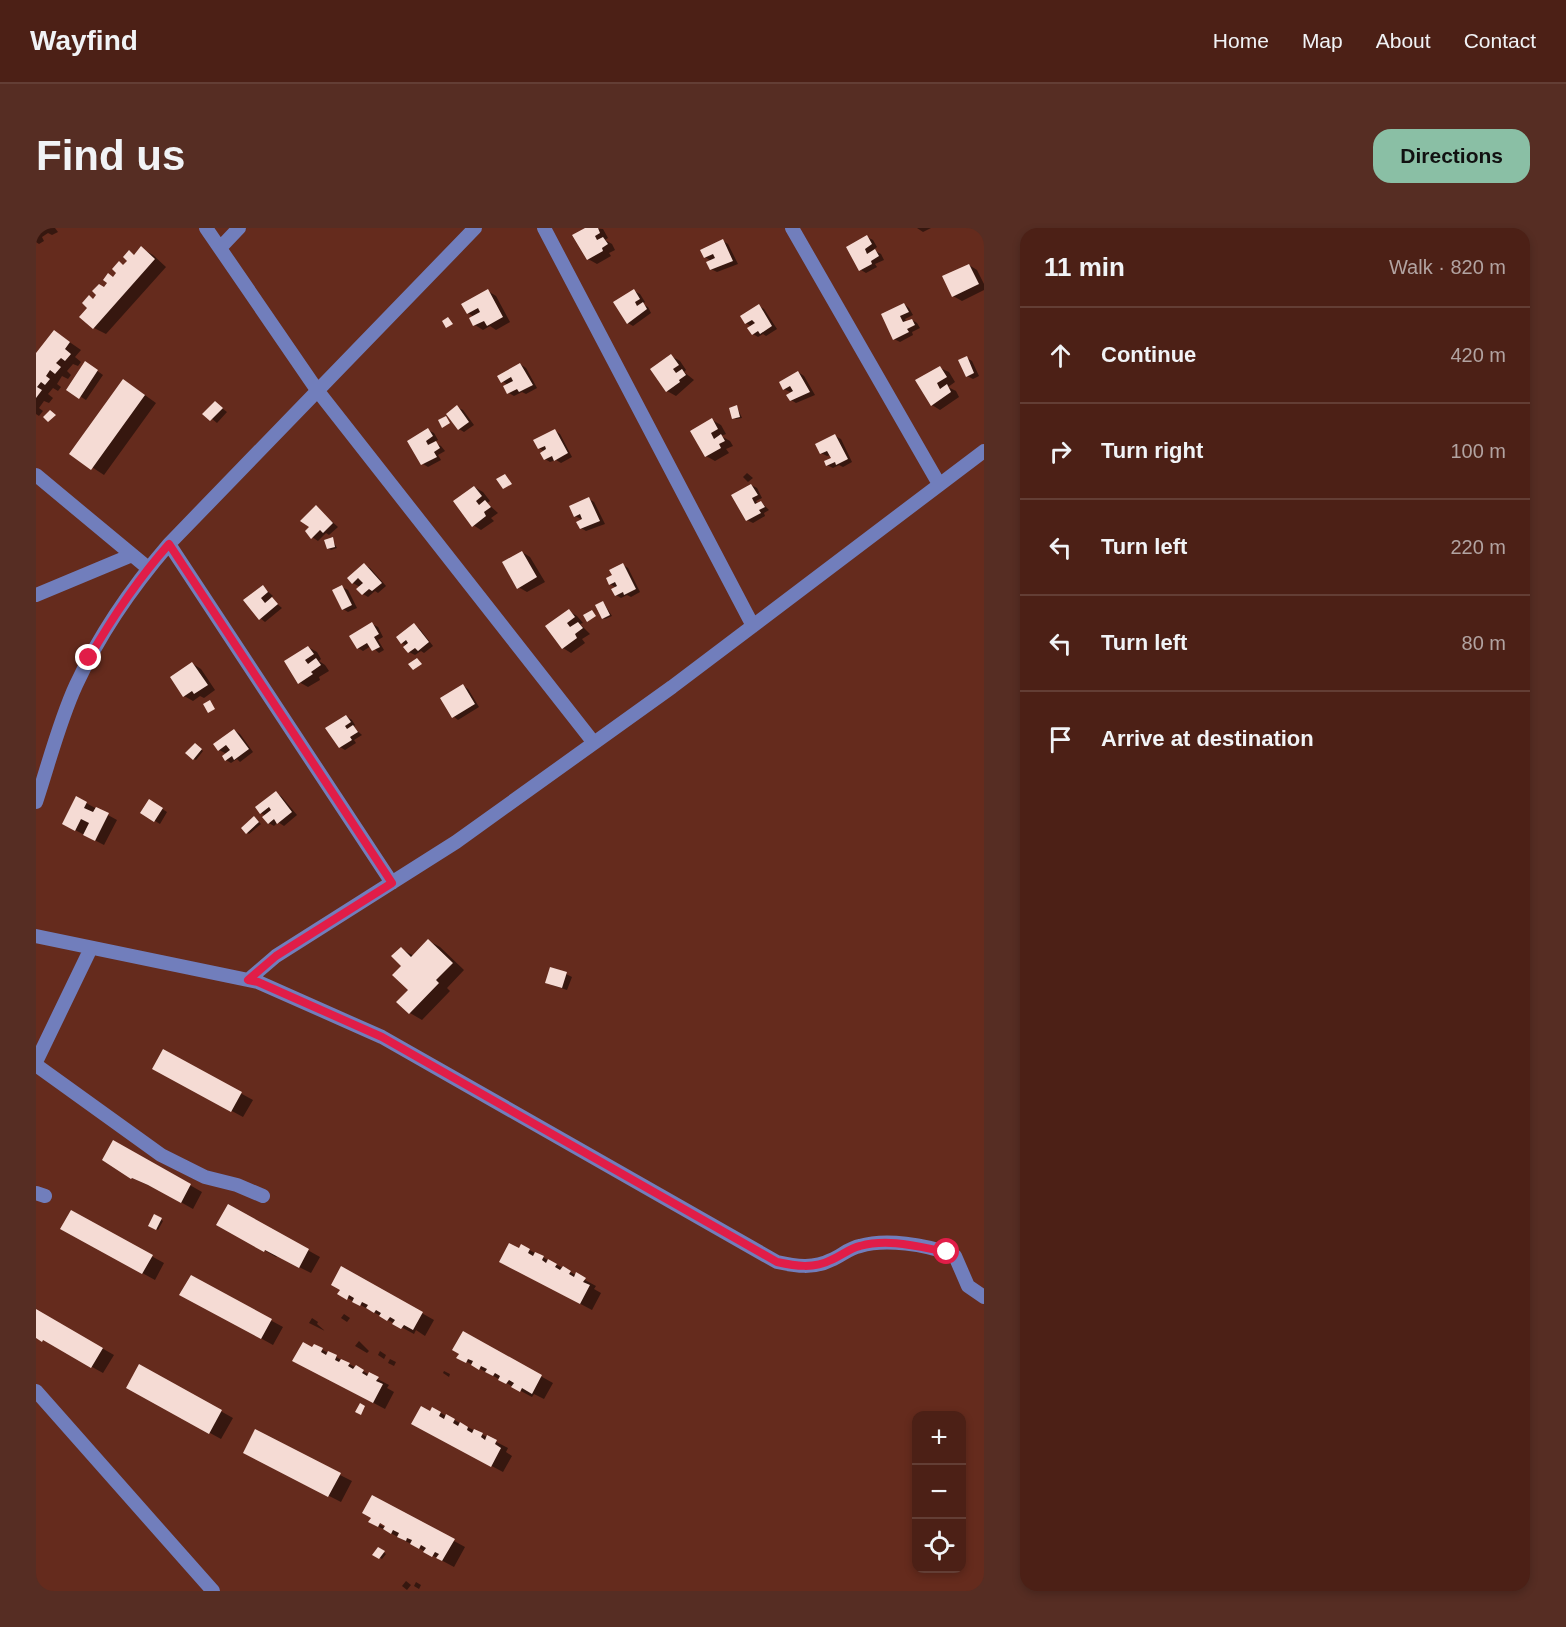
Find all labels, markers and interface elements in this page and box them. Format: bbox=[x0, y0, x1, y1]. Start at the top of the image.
text: Wayfind bbox=[30, 25, 138, 56]
text: Home bbox=[1213, 29, 1269, 52]
text: Map bbox=[1302, 29, 1343, 52]
text: About bbox=[1376, 29, 1431, 52]
text: Contact bbox=[1464, 29, 1536, 52]
button: Directions bbox=[1373, 129, 1530, 183]
text: Find us bbox=[36, 132, 185, 179]
text: 11 min bbox=[1044, 252, 1125, 282]
text: Walk · 820 m bbox=[1389, 256, 1506, 278]
icon: ahead bbox=[1044, 339, 1077, 372]
text: Continue bbox=[1101, 342, 1196, 367]
text: 420 m bbox=[1450, 344, 1506, 366]
icon: right bbox=[1044, 435, 1077, 468]
text: Turn right bbox=[1101, 438, 1203, 463]
text: 100 m bbox=[1450, 440, 1506, 462]
icon: left bbox=[1044, 531, 1077, 564]
text: Turn left bbox=[1101, 534, 1187, 559]
text: 220 m bbox=[1450, 536, 1506, 558]
icon: left bbox=[1044, 627, 1077, 660]
text: Turn left bbox=[1101, 630, 1187, 655]
text: 80 m bbox=[1462, 632, 1506, 654]
route end bbox=[75, 644, 101, 670]
icon: arrive bbox=[1044, 723, 1077, 756]
text: Arrive at destination bbox=[1101, 726, 1314, 751]
route start bbox=[933, 1238, 959, 1264]
map controls bbox=[912, 1411, 966, 1573]
button: + bbox=[912, 1411, 966, 1465]
button: − bbox=[912, 1465, 966, 1519]
button: locate bbox=[912, 1519, 966, 1573]

